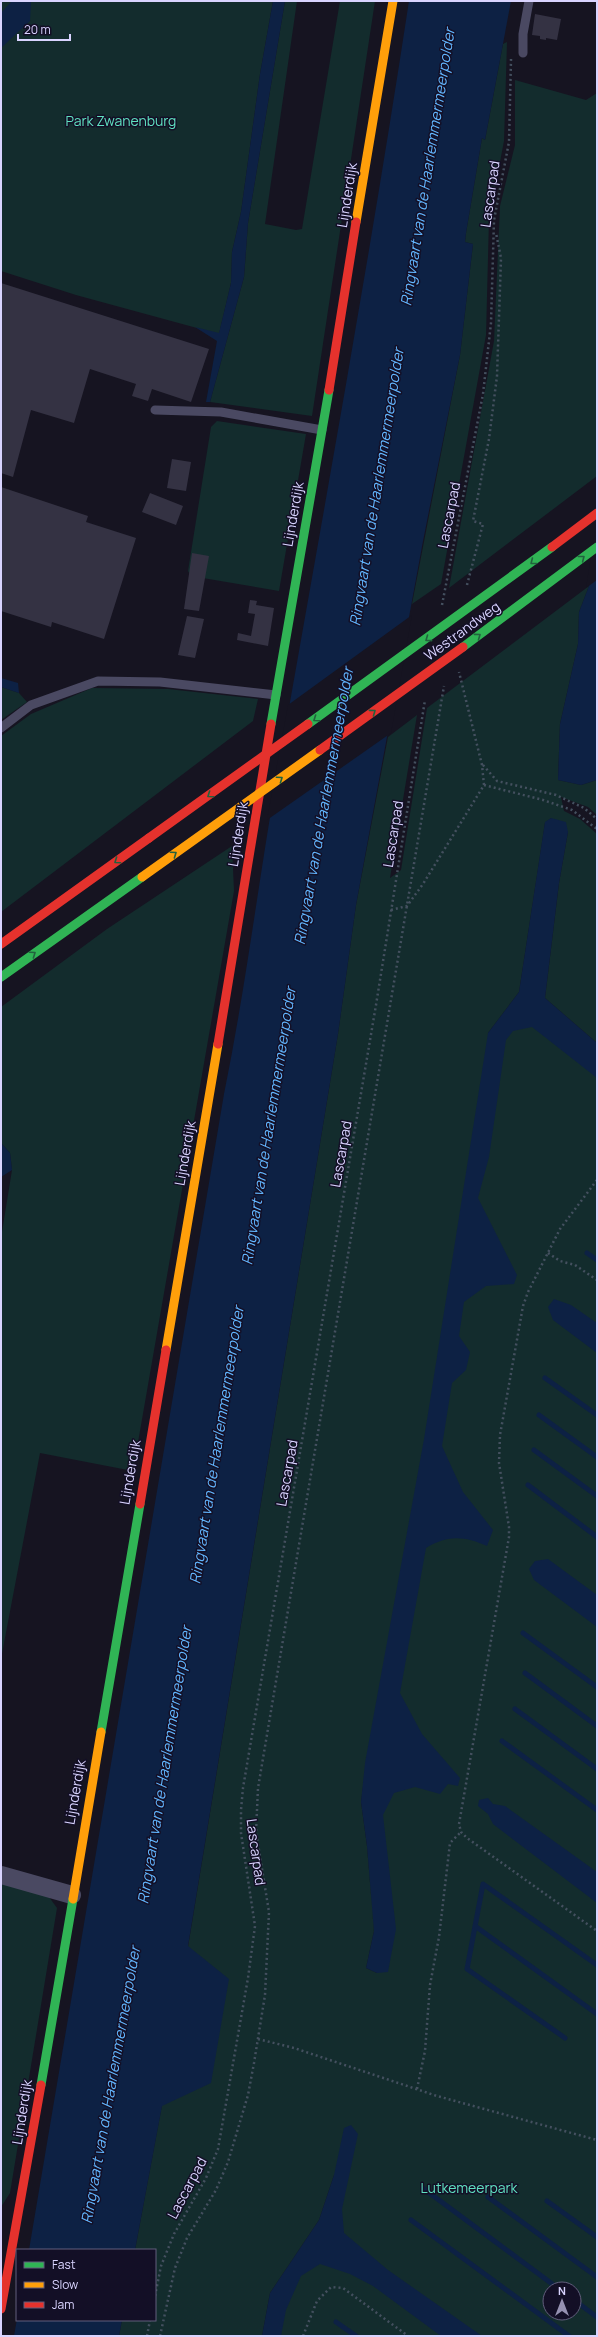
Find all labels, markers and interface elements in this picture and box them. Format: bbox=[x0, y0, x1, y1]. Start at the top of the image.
scale bar bbox=[18, 16, 70, 42]
text: 20 m bbox=[24, 21, 51, 38]
water label: Ringvaart van de Haarlemmermeerpolder bbox=[395, 24, 460, 307]
park label: Park Zwanenburg bbox=[66, 111, 176, 130]
street label: Lascarpad bbox=[475, 159, 504, 229]
street label: Lijnderdijk bbox=[332, 160, 361, 229]
water label: Ringvaart van de Haarlemmermeerpolder bbox=[344, 344, 409, 627]
street label: Lijnderdijk bbox=[277, 479, 308, 548]
street label: Lascarpad bbox=[433, 480, 464, 550]
one-way arrow bbox=[578, 556, 585, 563]
one-way arrow bbox=[530, 557, 537, 564]
street label: Westrandweg bbox=[420, 597, 503, 665]
one-way arrow bbox=[425, 634, 432, 642]
one-way arrow bbox=[474, 634, 481, 641]
water label: Ringvaart van de Haarlemmermeerpolder bbox=[289, 663, 359, 946]
one-way arrow bbox=[369, 710, 376, 717]
one-way arrow bbox=[314, 714, 321, 721]
one-way arrow bbox=[276, 776, 283, 784]
one-way arrow bbox=[208, 790, 215, 797]
street label: Lijnderdijk bbox=[223, 799, 252, 868]
street label: Lascarpad bbox=[378, 799, 407, 869]
one-way arrow bbox=[170, 851, 177, 859]
one-way arrow bbox=[115, 856, 122, 863]
one-way arrow bbox=[29, 951, 36, 959]
water label: Ringvaart van de Haarlemmermeerpolder bbox=[236, 983, 301, 1266]
street label: Lijnderdijk bbox=[169, 1118, 200, 1187]
street label: Lascarpad bbox=[325, 1119, 356, 1189]
water label: Ringvaart van de Haarlemmermeerpolder bbox=[184, 1302, 249, 1585]
street label: Lijnderdijk bbox=[114, 1437, 145, 1506]
street label: Lascarpad bbox=[271, 1438, 302, 1508]
water label: Ringvaart van de Haarlemmermeerpolder bbox=[132, 1622, 197, 1905]
street label: Lijnderdijk bbox=[59, 1757, 90, 1826]
street label: Lascarpad bbox=[242, 1817, 271, 1887]
water label: Ringvaart van de Haarlemmermeerpolder bbox=[76, 1942, 146, 2225]
street label: Lijnderdijk bbox=[7, 2077, 36, 2146]
street label: Lascarpad bbox=[162, 2154, 211, 2222]
park label: Lutkemeerpark bbox=[420, 2178, 519, 2197]
legend bbox=[16, 2249, 156, 2321]
text: Fast bbox=[52, 2256, 76, 2273]
text: Slow bbox=[52, 2276, 78, 2293]
north arrow bbox=[542, 2281, 582, 2321]
text: N bbox=[558, 2283, 566, 2298]
text: Jam bbox=[52, 2296, 74, 2313]

